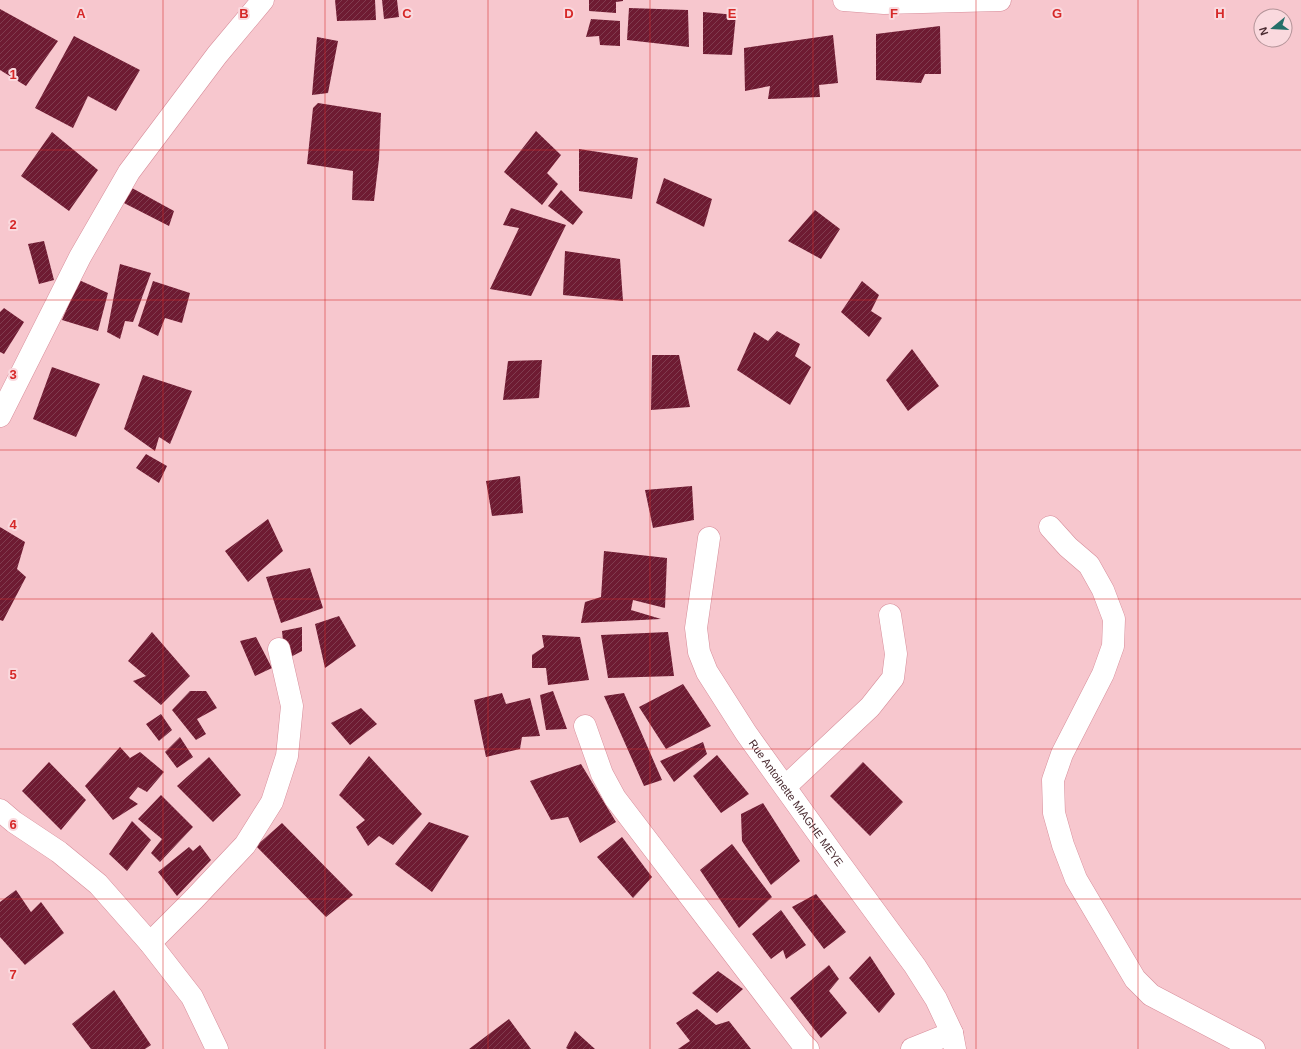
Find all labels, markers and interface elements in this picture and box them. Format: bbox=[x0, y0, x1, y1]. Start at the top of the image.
text: A bbox=[76, 6, 86, 21]
text: B bbox=[239, 6, 249, 21]
text: C bbox=[402, 6, 412, 21]
text: D bbox=[564, 6, 574, 21]
text: E bbox=[728, 6, 737, 21]
text: F bbox=[890, 6, 898, 21]
text: G bbox=[1052, 6, 1062, 21]
text: H bbox=[1215, 6, 1225, 21]
north arrow bbox=[1253, 8, 1293, 48]
text: N bbox=[1257, 25, 1270, 37]
text: 1 bbox=[9, 67, 17, 82]
text: 2 bbox=[9, 217, 17, 232]
text: 3 bbox=[9, 367, 17, 382]
text: 4 bbox=[9, 517, 17, 532]
text: 5 bbox=[9, 667, 17, 682]
street label: Rue Antoinette MIAGHE MEYE bbox=[747, 737, 846, 868]
text: 6 bbox=[9, 817, 17, 832]
text: 7 bbox=[9, 967, 17, 982]

